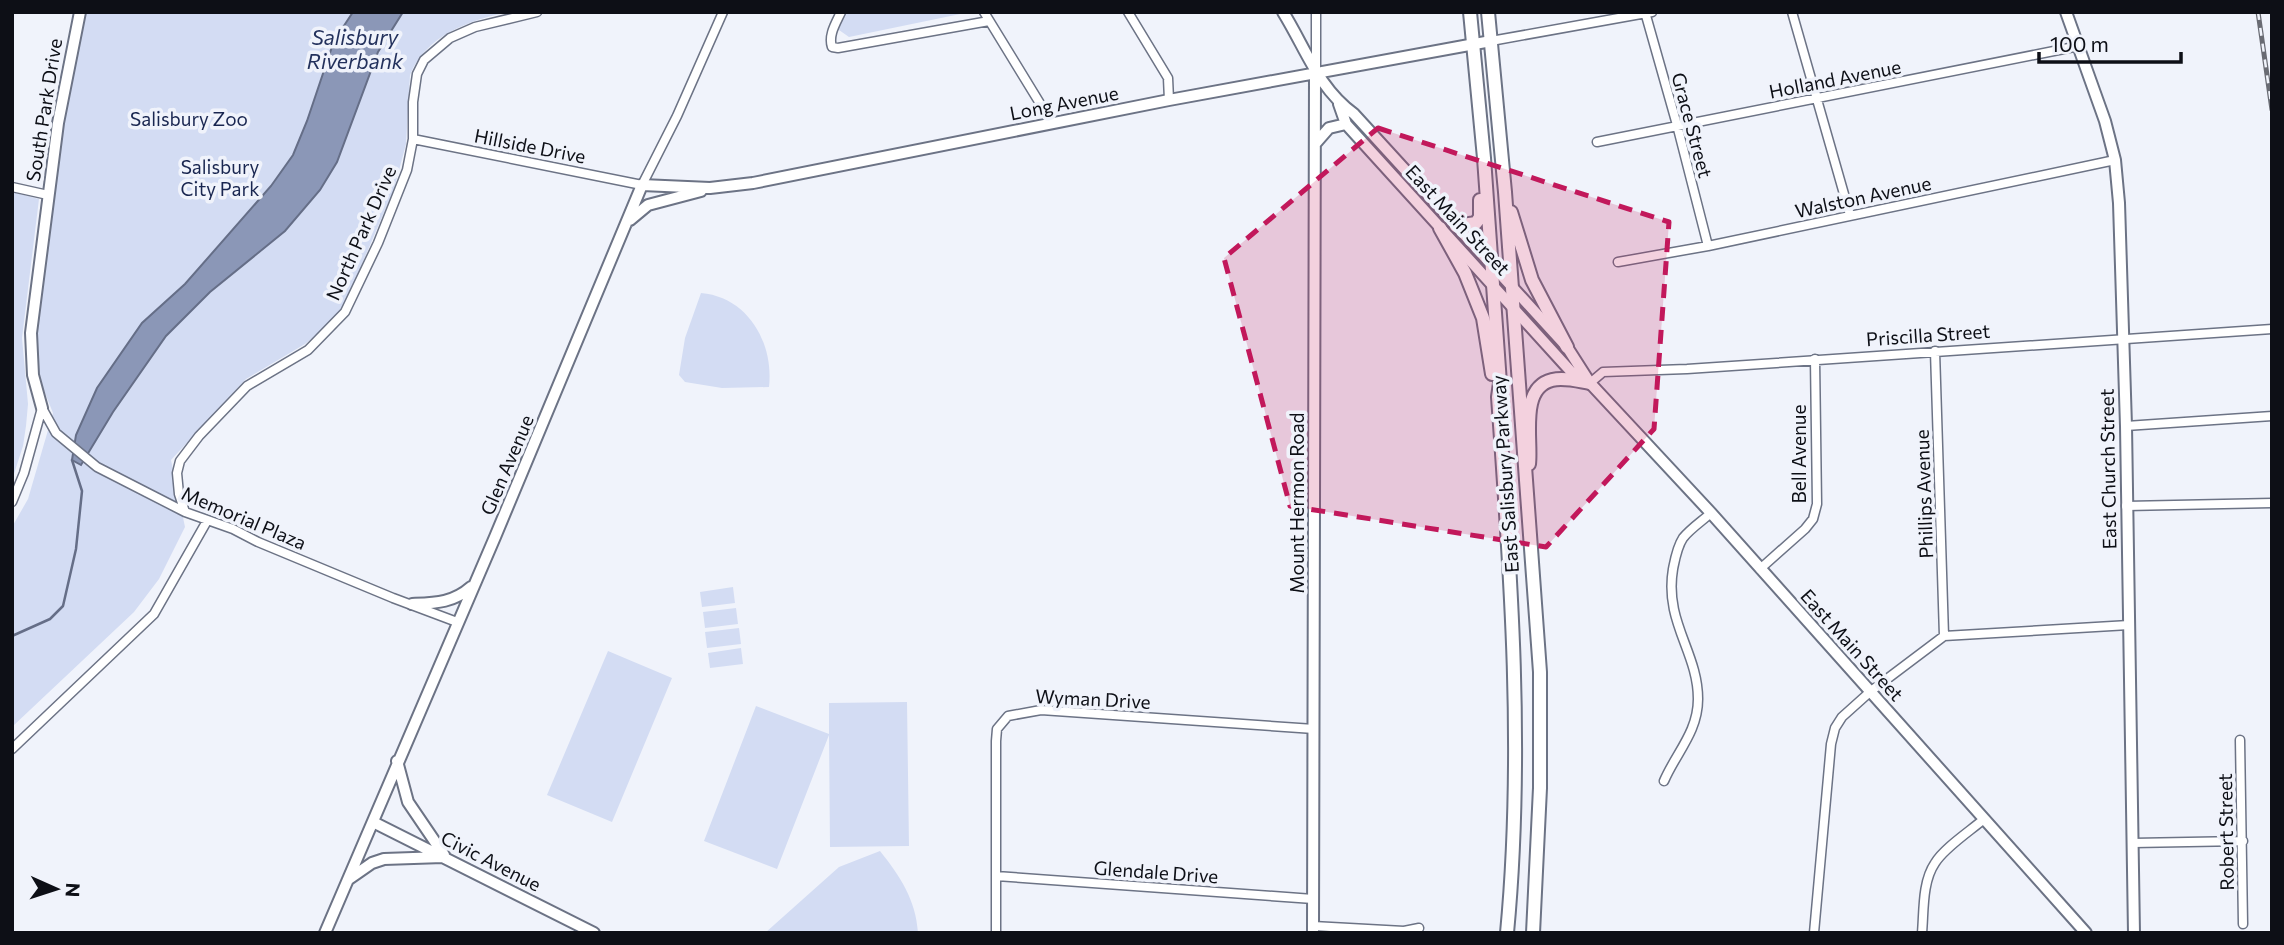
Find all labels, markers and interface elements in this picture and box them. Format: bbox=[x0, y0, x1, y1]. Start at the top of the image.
scale bar bbox=[2039, 21, 2181, 65]
water label: Salisbury Riverbank bbox=[307, 24, 404, 73]
text: 100 m bbox=[2050, 31, 2109, 56]
street label: South Park Drive bbox=[21, 37, 66, 183]
street label: Holland Avenue bbox=[1767, 54, 1903, 103]
street label: Grace Street bbox=[1667, 70, 1718, 180]
street label: Long Avenue bbox=[1008, 81, 1120, 124]
park label: Salisbury Zoo bbox=[130, 107, 248, 130]
street label: Hillside Drive bbox=[473, 123, 588, 168]
park label: Salisbury City Park bbox=[181, 155, 260, 200]
street label: East Main Street bbox=[1401, 160, 1515, 280]
street label: North Park Drive bbox=[321, 162, 401, 304]
street label: Walston Avenue bbox=[1793, 171, 1933, 222]
street label: Priscilla Street bbox=[1865, 319, 1991, 350]
street label: East Salisbury Parkway bbox=[1486, 374, 1523, 574]
street label: East Church Street bbox=[2095, 388, 2120, 550]
street label: Bell Avenue bbox=[1787, 405, 1810, 503]
street label: Glen Avenue bbox=[475, 411, 538, 518]
street label: Mount Hermon Road bbox=[1285, 412, 1308, 594]
street label: Phillips Avenue bbox=[1910, 429, 1937, 559]
street label: Memorial Plaza bbox=[178, 481, 310, 554]
street label: East Main Street bbox=[1796, 584, 1909, 705]
street label: Wyman Drive bbox=[1035, 684, 1151, 713]
street label: Robert Street bbox=[2213, 773, 2238, 891]
street label: Civic Avenue bbox=[437, 826, 545, 896]
north arrow bbox=[21, 854, 91, 924]
street label: Glendale Drive bbox=[1093, 856, 1219, 887]
text: N bbox=[62, 882, 85, 898]

